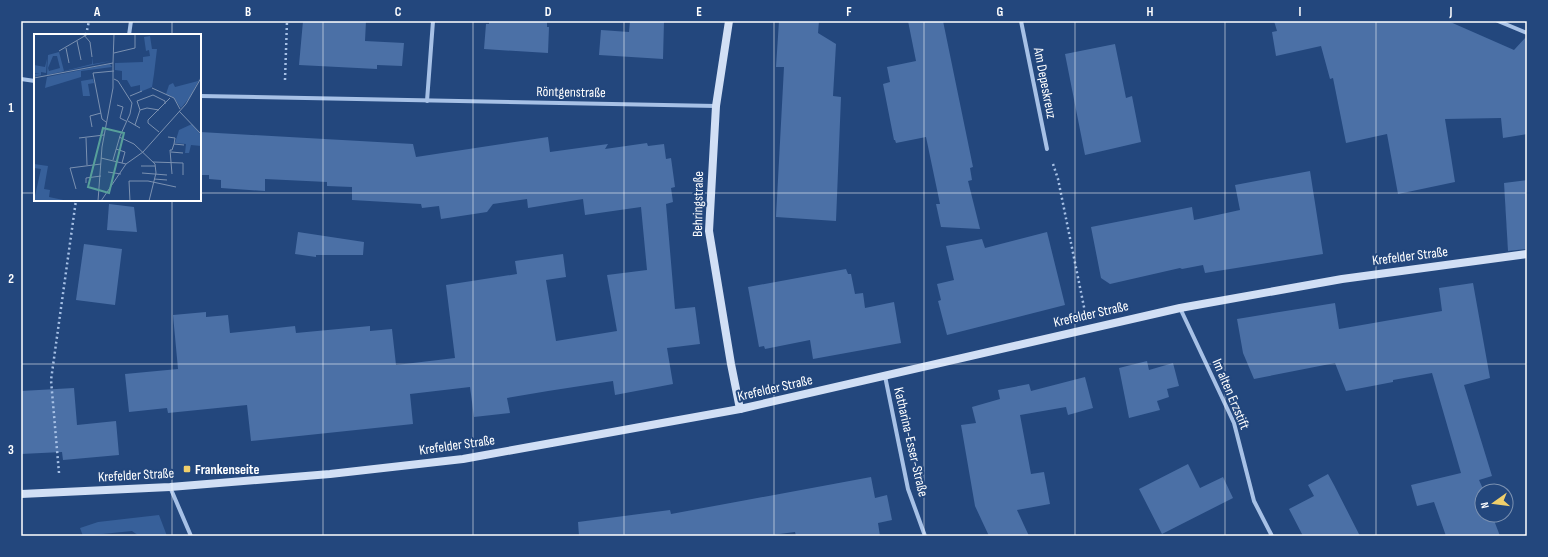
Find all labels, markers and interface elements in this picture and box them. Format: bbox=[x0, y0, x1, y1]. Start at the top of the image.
text: A bbox=[93, 4, 101, 20]
text: B bbox=[245, 4, 251, 20]
text: C bbox=[395, 4, 402, 20]
text: D bbox=[545, 4, 552, 20]
text: E bbox=[696, 4, 702, 20]
text: F bbox=[846, 4, 852, 20]
text: G bbox=[997, 4, 1004, 20]
text: H bbox=[1147, 4, 1154, 20]
text: I bbox=[1299, 4, 1302, 20]
text: J bbox=[1449, 4, 1453, 20]
inset map bbox=[34, 34, 201, 201]
street label: Am Depeskreuz bbox=[1030, 45, 1060, 120]
street label: Röntgenstraße bbox=[536, 83, 606, 101]
text: 1 bbox=[8, 100, 14, 116]
street label: Behringstraße bbox=[689, 171, 707, 237]
street label: Krefelder Straße bbox=[1371, 243, 1449, 269]
text: 2 bbox=[8, 271, 14, 287]
street label: Krefelder Straße bbox=[1052, 297, 1130, 331]
street label: Im alten Erzstift bbox=[1209, 356, 1253, 432]
street label: Krefelder Straße bbox=[736, 371, 814, 405]
street label: Katharina-Esser-Straße bbox=[890, 386, 932, 498]
street label: Krefelder Straße bbox=[418, 431, 496, 459]
text: 3 bbox=[8, 442, 14, 458]
place label: Frankenseite bbox=[195, 461, 259, 478]
marker: Frankenseite bbox=[182, 464, 192, 474]
street label: Krefelder Straße bbox=[97, 465, 175, 485]
north arrow bbox=[1474, 483, 1514, 523]
text: N bbox=[1478, 501, 1492, 510]

